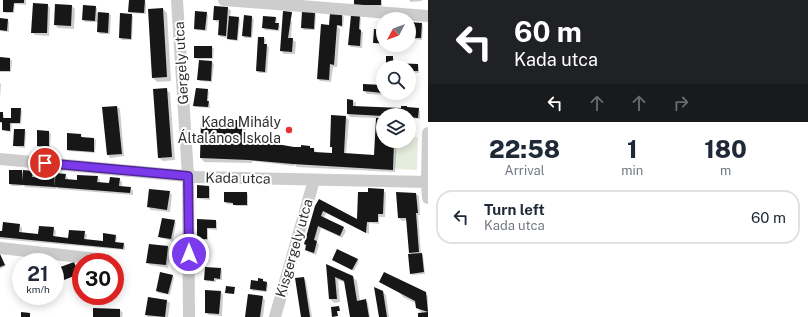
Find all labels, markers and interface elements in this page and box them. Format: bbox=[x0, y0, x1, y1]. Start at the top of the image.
north arrow bbox=[376, 12, 416, 52]
map controls bbox=[376, 12, 416, 148]
text: 60 m bbox=[514, 15, 582, 48]
icon: left bbox=[448, 16, 500, 68]
street label: Gergely utca bbox=[171, 21, 191, 105]
text: Kada utca bbox=[514, 49, 598, 70]
button: search bbox=[376, 60, 416, 100]
icon: left bbox=[544, 92, 566, 114]
icon: ahead bbox=[586, 92, 608, 114]
icon: ahead bbox=[628, 92, 650, 114]
icon: right bbox=[670, 92, 692, 114]
button: layers bbox=[376, 108, 416, 148]
place label: Kada Mihály Általános Iskola bbox=[178, 114, 282, 146]
marker: Kada Mihály Általános Iskola bbox=[284, 125, 294, 135]
text: 22:58 bbox=[489, 135, 560, 163]
text: 1 bbox=[627, 135, 638, 163]
text: 180 bbox=[704, 135, 747, 163]
pin bbox=[28, 146, 62, 180]
icon: arrive bbox=[34, 152, 56, 174]
text: Arrival bbox=[505, 163, 545, 178]
text: min bbox=[621, 163, 643, 178]
text: m bbox=[720, 163, 731, 178]
street label: Kada utca bbox=[205, 169, 271, 187]
street label: Kisgergely utca bbox=[272, 197, 316, 299]
text: Turn left bbox=[484, 201, 545, 218]
icon: left bbox=[450, 206, 472, 228]
text: 60 m bbox=[751, 209, 786, 226]
text: Kada utca bbox=[484, 218, 545, 233]
position arrow bbox=[168, 233, 210, 275]
speed limit sign: 30 bbox=[72, 253, 124, 305]
text: 21 bbox=[27, 262, 49, 286]
text: km/h bbox=[26, 283, 50, 295]

